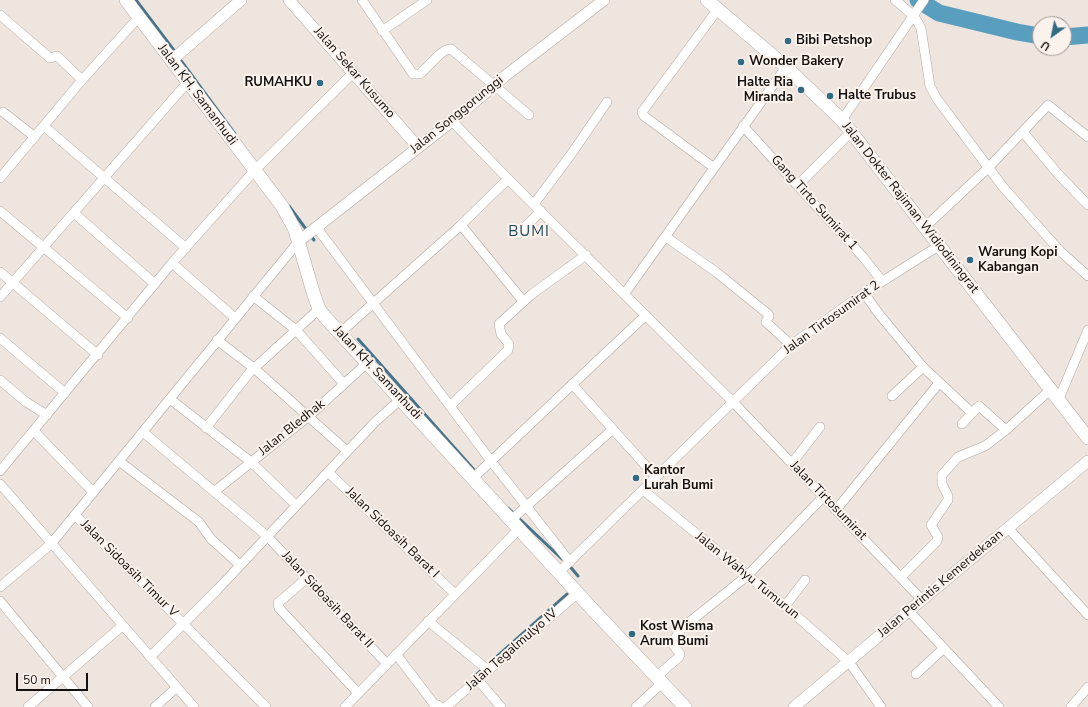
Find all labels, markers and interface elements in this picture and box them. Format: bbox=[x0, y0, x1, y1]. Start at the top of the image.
north arrow bbox=[1032, 16, 1072, 56]
street label: Jalan Sekar Kusumo bbox=[310, 24, 398, 122]
place label: Bibi Petshop bbox=[796, 33, 872, 49]
marker: Bibi Petshop bbox=[783, 36, 793, 46]
text: U bbox=[1038, 37, 1053, 54]
street label: Jalan KH. Samanhudi bbox=[154, 41, 240, 149]
place label: Wonder Bakery bbox=[749, 54, 843, 70]
marker: Wonder Bakery bbox=[736, 57, 746, 67]
street label: Jalan Songgorunggi bbox=[407, 73, 507, 157]
place label: RUMAHKU bbox=[244, 75, 312, 91]
place label: Halte Ria Miranda bbox=[737, 75, 793, 106]
marker: RUMAHKU bbox=[315, 78, 325, 88]
marker: Halte Ria Miranda bbox=[796, 85, 806, 95]
place label: Halte Trubus bbox=[838, 88, 916, 104]
marker: Halte Trubus bbox=[825, 91, 835, 101]
street label: Jalan Dokter Rajiman Widiodiningrat bbox=[838, 119, 982, 297]
street label: Gang Tirto Sumirat 1 bbox=[767, 152, 861, 254]
district label: BUMI bbox=[508, 223, 550, 241]
place label: Warung Kopi Kabangan bbox=[978, 245, 1057, 276]
marker: Warung Kopi Kabangan bbox=[965, 255, 975, 265]
street label: Jalan Tirtosumirat 2 bbox=[781, 278, 883, 358]
street label: Jalan KH. Samanhudi bbox=[330, 323, 424, 423]
street label: Jalan Bledhak bbox=[256, 397, 328, 459]
street label: Jalan Tirtosumirat bbox=[786, 458, 870, 544]
place label: Kantor Lurah Bumi bbox=[644, 463, 713, 494]
marker: Kantor Lurah Bumi bbox=[631, 473, 641, 483]
street label: Jalan Sidoasih Barat I bbox=[342, 484, 442, 582]
street label: Jalan Sidoasih Timur V bbox=[77, 517, 181, 621]
street label: Jalan Perintis Kemerdekaan bbox=[875, 527, 1007, 641]
street label: Jalan Wahyu Tumurun bbox=[692, 529, 802, 623]
street label: Jalan Sidoasih Barat II bbox=[278, 548, 376, 652]
street label: Jalan Tegalmulyo IV bbox=[463, 606, 561, 694]
place label: Kost Wisma Arum Bumi bbox=[640, 619, 713, 650]
marker: Kost Wisma Arum Bumi bbox=[627, 629, 637, 639]
scale bar bbox=[18, 665, 90, 691]
text: 50 m bbox=[23, 672, 51, 688]

